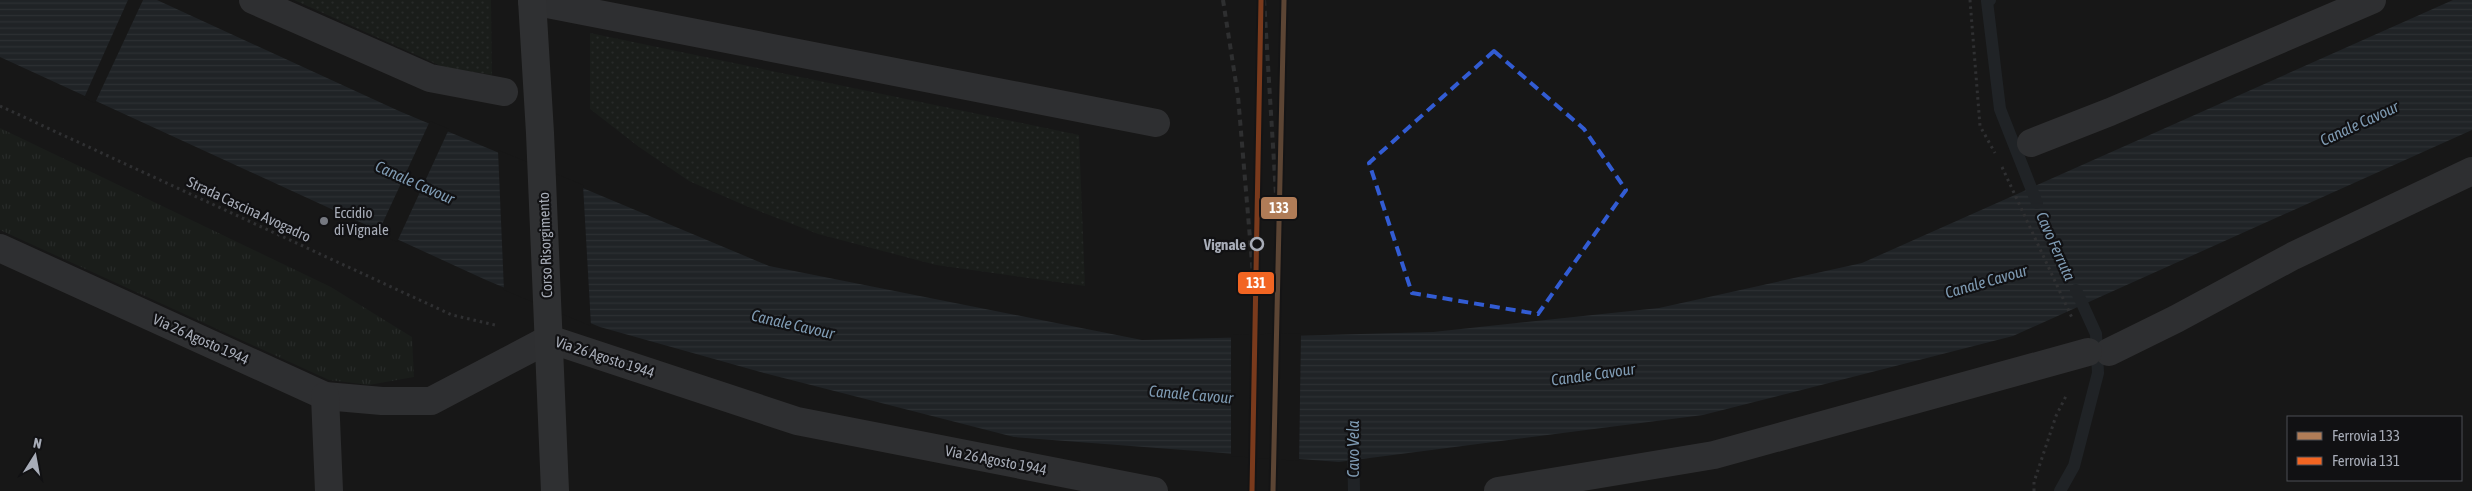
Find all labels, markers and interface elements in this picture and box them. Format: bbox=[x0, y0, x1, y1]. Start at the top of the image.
water label: Canale Cavour bbox=[2317, 96, 2402, 149]
water label: Canale Cavour bbox=[373, 157, 458, 208]
street label: Strada Cascina Avogadro bbox=[185, 173, 313, 245]
street label: Corso Risorgimento bbox=[535, 192, 555, 298]
line badge: 133 bbox=[1260, 196, 1298, 220]
text: 133 bbox=[1269, 200, 1289, 216]
place label: Eccidio di Vignale bbox=[334, 204, 389, 238]
water label: Cavo Ferruta bbox=[2033, 209, 2079, 284]
marker: Eccidio di Vignale bbox=[318, 215, 330, 227]
place label: Vignale bbox=[1203, 236, 1246, 253]
marker: Vignale bbox=[1250, 237, 1264, 251]
water label: Canale Cavour bbox=[1943, 260, 2030, 301]
line badge: 131 bbox=[1237, 271, 1275, 295]
text: 131 bbox=[1246, 275, 1266, 291]
water label: Canale Cavour bbox=[750, 306, 837, 343]
street label: Via 26 Agosto 1944 bbox=[150, 310, 252, 368]
street label: Via 26 Agosto 1944 bbox=[553, 333, 657, 381]
water label: Canale Cavour bbox=[1550, 359, 1637, 389]
water label: Canale Cavour bbox=[1148, 381, 1235, 407]
legend bbox=[2287, 416, 2462, 481]
water label: Cavo Vela bbox=[1344, 420, 1362, 477]
text: Ferrovia 133 bbox=[2332, 427, 2400, 444]
north arrow bbox=[10, 431, 60, 481]
text: N bbox=[32, 435, 43, 452]
street label: Via 26 Agosto 1944 bbox=[944, 442, 1048, 478]
text: Ferrovia 131 bbox=[2332, 452, 2400, 469]

